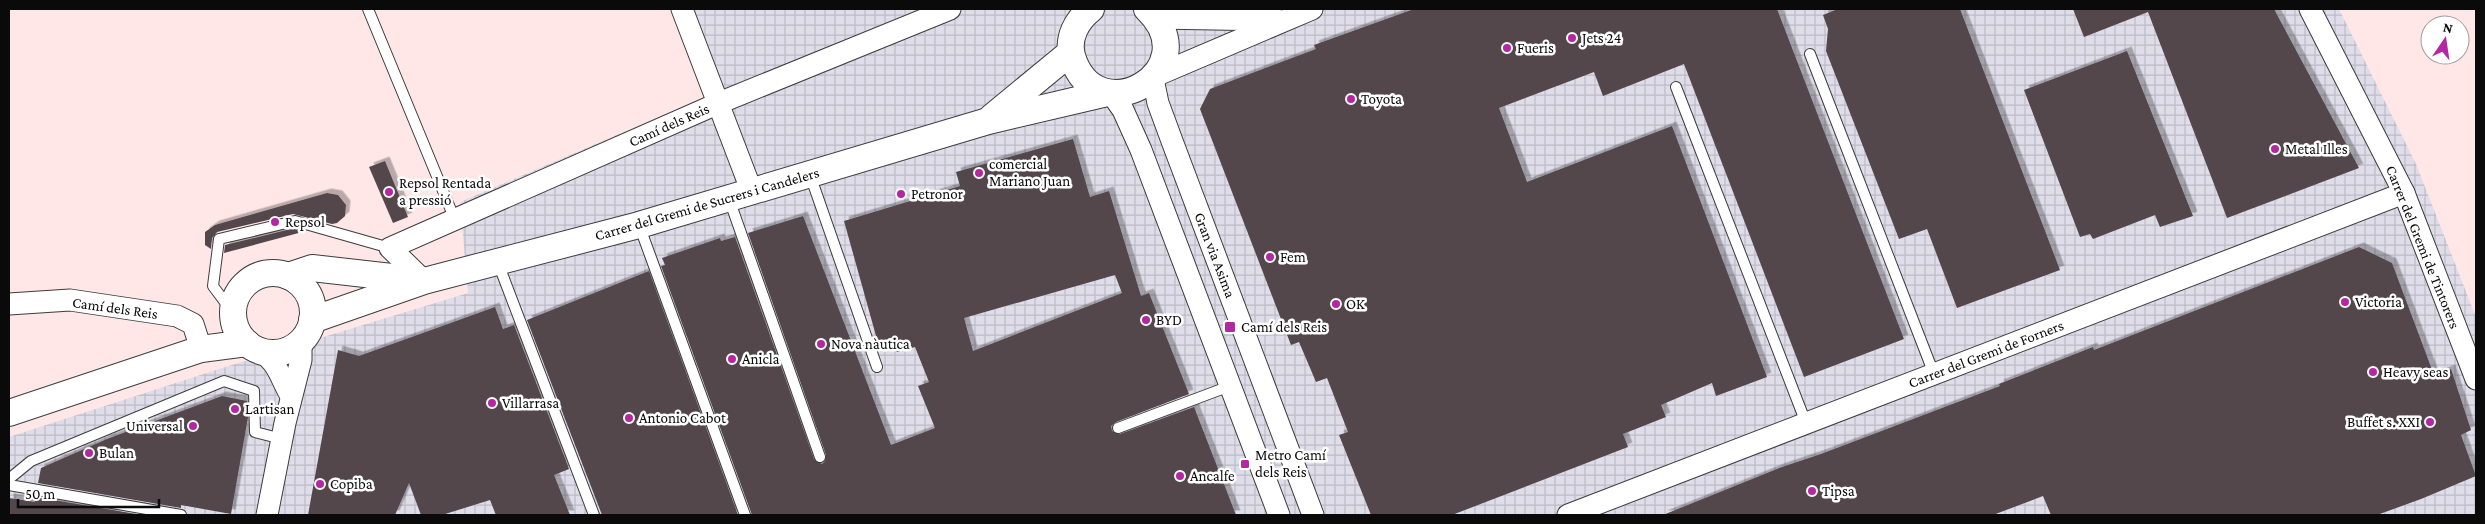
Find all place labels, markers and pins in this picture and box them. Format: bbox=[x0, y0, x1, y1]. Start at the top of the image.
place label: Jets 24 bbox=[1580, 30, 1621, 47]
marker: Jets 24 bbox=[1566, 32, 1578, 44]
place label: Fueris bbox=[1517, 40, 1554, 56]
marker: Fueris bbox=[1501, 42, 1513, 54]
place label: Toyota bbox=[1361, 91, 1402, 108]
marker: Toyota bbox=[1345, 93, 1357, 105]
place label: Metal Illes bbox=[2285, 141, 2348, 157]
marker: Metal Illes bbox=[2269, 143, 2281, 155]
place label: comercial Mariano Juan bbox=[989, 156, 1070, 190]
marker: comercial Mariano Juan bbox=[973, 167, 985, 179]
place label: Repsol Rentada a pressió bbox=[399, 175, 491, 209]
marker: Repsol Rentada a pressió bbox=[383, 186, 395, 198]
place label: Petronor bbox=[911, 186, 964, 202]
marker: Petronor bbox=[895, 188, 907, 200]
place label: Repsol bbox=[285, 214, 325, 231]
marker: Repsol bbox=[269, 216, 281, 228]
place label: Fem bbox=[1280, 249, 1306, 265]
marker: Fem bbox=[1264, 251, 1276, 263]
place label: Victoria bbox=[2355, 294, 2402, 310]
place label: OK bbox=[1346, 296, 1365, 312]
marker: Victoria bbox=[2339, 296, 2351, 308]
marker: OK bbox=[1330, 298, 1342, 310]
place label: BYD bbox=[1156, 312, 1182, 328]
marker: BYD bbox=[1140, 314, 1152, 326]
place label: Camí dels Reis bbox=[1241, 319, 1327, 335]
marker: Camí dels Reis bbox=[1223, 320, 1237, 334]
place label: Nova nàutica bbox=[831, 336, 910, 352]
marker: Nova nàutica bbox=[815, 338, 827, 350]
place label: Anicla bbox=[742, 351, 780, 367]
marker: Anicla bbox=[726, 353, 738, 365]
place label: Heavy seas bbox=[2383, 364, 2449, 381]
marker: Heavy seas bbox=[2367, 366, 2379, 378]
place label: Villarrasa bbox=[502, 395, 559, 411]
marker: Villarrasa bbox=[486, 397, 498, 409]
place label: Lartisan bbox=[245, 401, 295, 417]
marker: Lartisan bbox=[229, 403, 241, 415]
place label: Antonio Cabot bbox=[639, 410, 727, 426]
marker: Antonio Cabot bbox=[623, 412, 635, 424]
place label: Buffet s. XXI bbox=[2347, 414, 2420, 430]
marker: Buffet s. XXI bbox=[2424, 416, 2436, 428]
place label: Universal bbox=[126, 418, 183, 434]
marker: Universal bbox=[187, 420, 199, 432]
place label: Bulan bbox=[99, 445, 134, 461]
marker: Bulan bbox=[83, 447, 95, 459]
place label: Metro Camí dels Reis bbox=[1255, 447, 1327, 480]
marker: Metro Camí dels Reis bbox=[1239, 458, 1251, 470]
place label: Ancalfe bbox=[1190, 468, 1235, 484]
marker: Ancalfe bbox=[1174, 470, 1186, 482]
place label: Copiba bbox=[330, 476, 373, 493]
marker: Copiba bbox=[314, 478, 326, 490]
place label: Tipsa bbox=[1822, 483, 1855, 500]
marker: Tipsa bbox=[1806, 485, 1818, 497]

